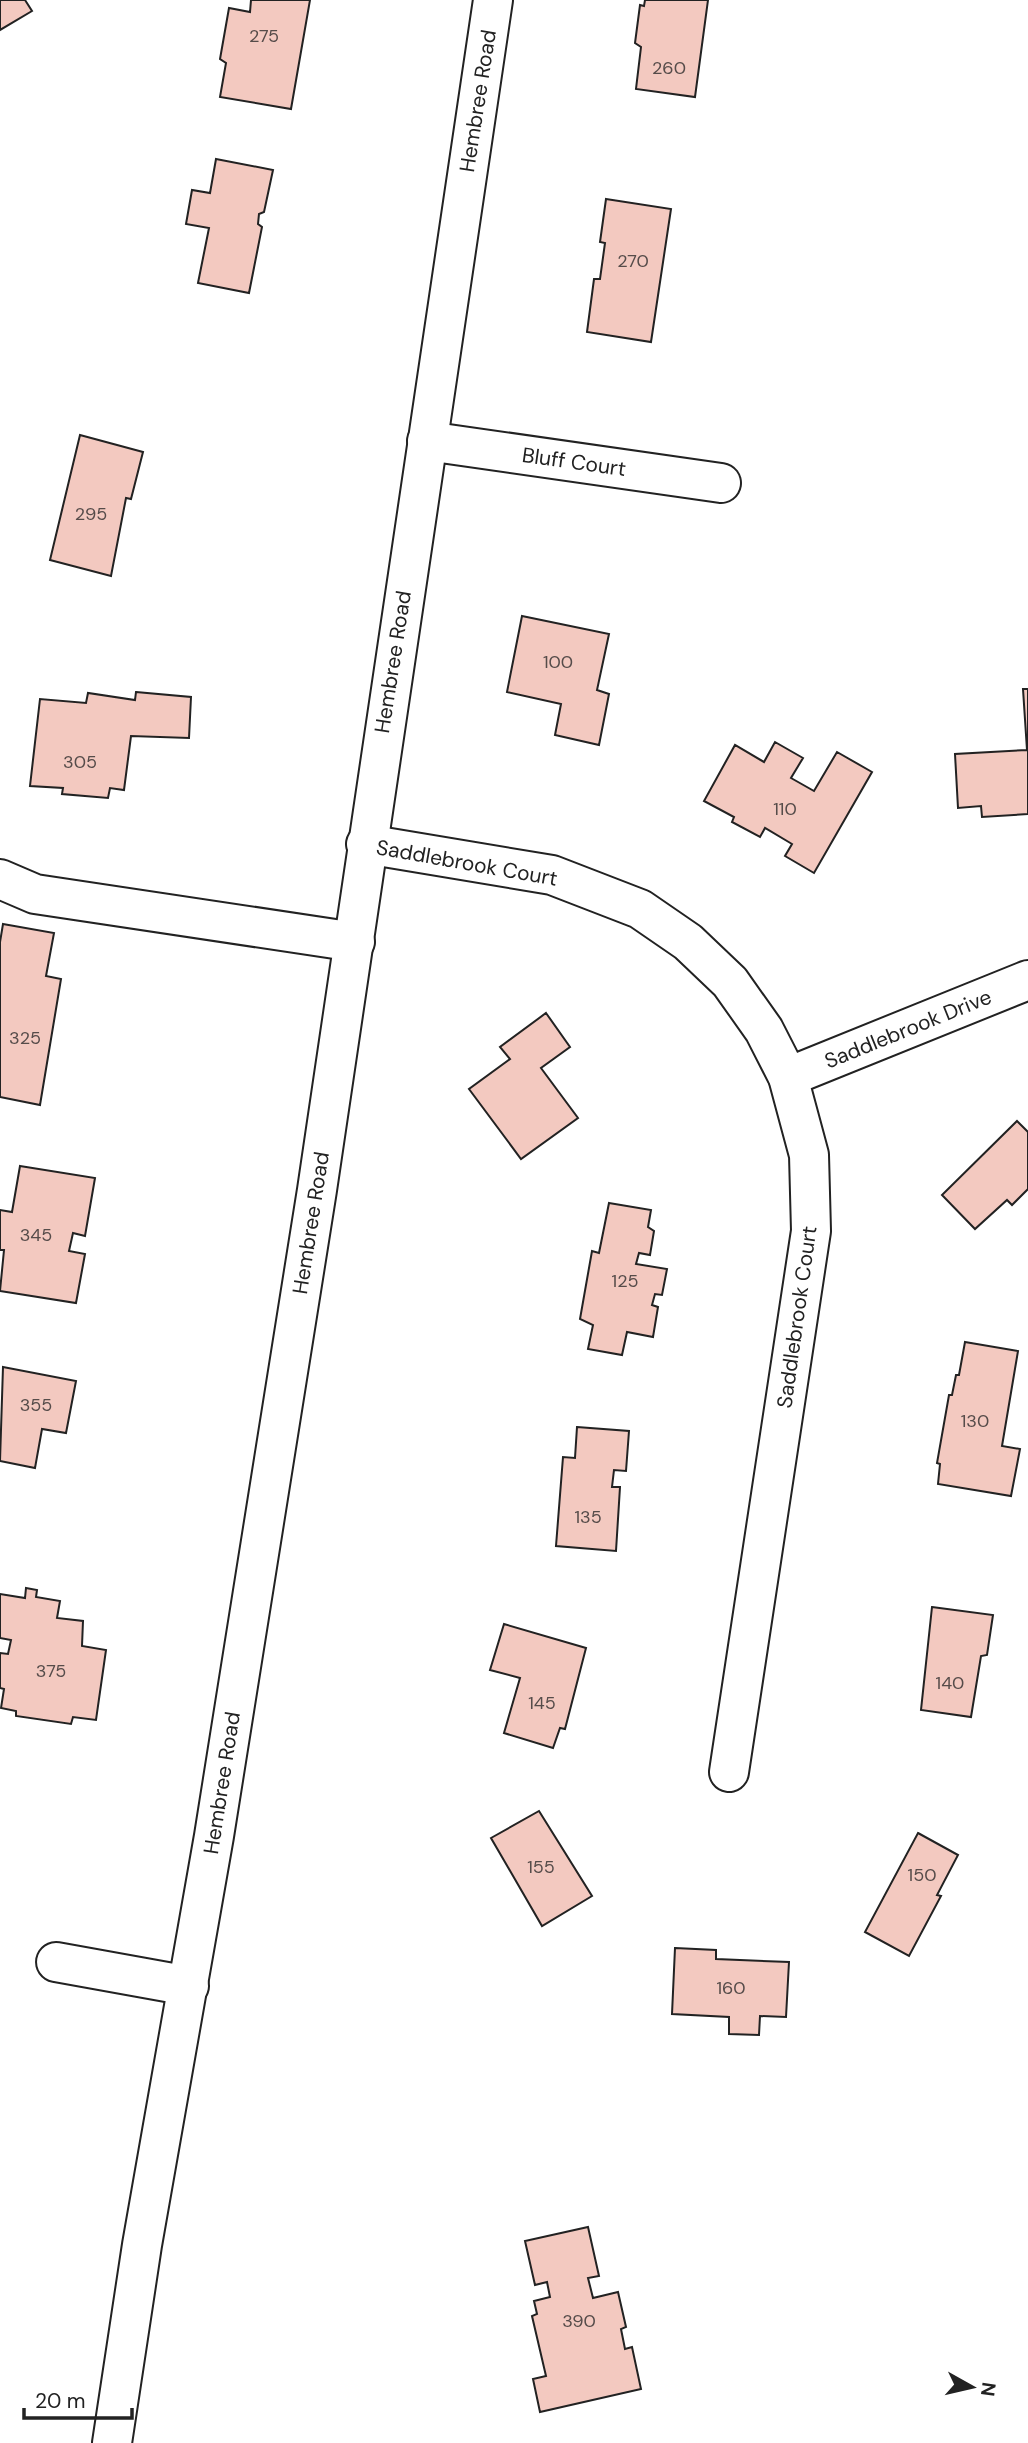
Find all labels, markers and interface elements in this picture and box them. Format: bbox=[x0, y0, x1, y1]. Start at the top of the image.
house number: 275 bbox=[249, 24, 279, 48]
street label: Hembree Road bbox=[453, 28, 503, 174]
house number: 260 bbox=[652, 56, 686, 80]
house number: 270 bbox=[617, 249, 649, 273]
street label: Bluff Court bbox=[520, 441, 628, 483]
house number: 295 bbox=[75, 502, 107, 526]
street label: Hembree Road bbox=[368, 589, 418, 735]
house number: 100 bbox=[543, 650, 573, 674]
house number: 305 bbox=[63, 750, 97, 774]
house number: 110 bbox=[773, 797, 797, 821]
street label: Saddlebrook Court bbox=[374, 833, 560, 893]
street label: Saddlebrook Drive bbox=[820, 983, 996, 1075]
house number: 325 bbox=[9, 1026, 41, 1050]
street label: Hembree Road bbox=[286, 1150, 336, 1296]
house number: 345 bbox=[20, 1223, 52, 1247]
street label: Saddlebrook Court bbox=[770, 1224, 824, 1410]
house number: 125 bbox=[612, 1269, 638, 1293]
house number: 355 bbox=[20, 1393, 52, 1417]
house number: 130 bbox=[961, 1409, 989, 1433]
house number: 135 bbox=[574, 1505, 602, 1529]
house number: 375 bbox=[36, 1659, 66, 1683]
house number: 140 bbox=[936, 1671, 964, 1695]
house number: 145 bbox=[528, 1691, 556, 1715]
street label: Hembree Road bbox=[197, 1710, 247, 1856]
house number: 155 bbox=[527, 1855, 555, 1879]
house number: 150 bbox=[908, 1863, 936, 1887]
house number: 160 bbox=[716, 1976, 746, 2000]
house number: 390 bbox=[562, 2309, 596, 2333]
north arrow bbox=[937, 2352, 1007, 2422]
scale bar bbox=[24, 2376, 133, 2420]
text: N bbox=[975, 2381, 1002, 2398]
text: 20 m bbox=[35, 2387, 86, 2415]

